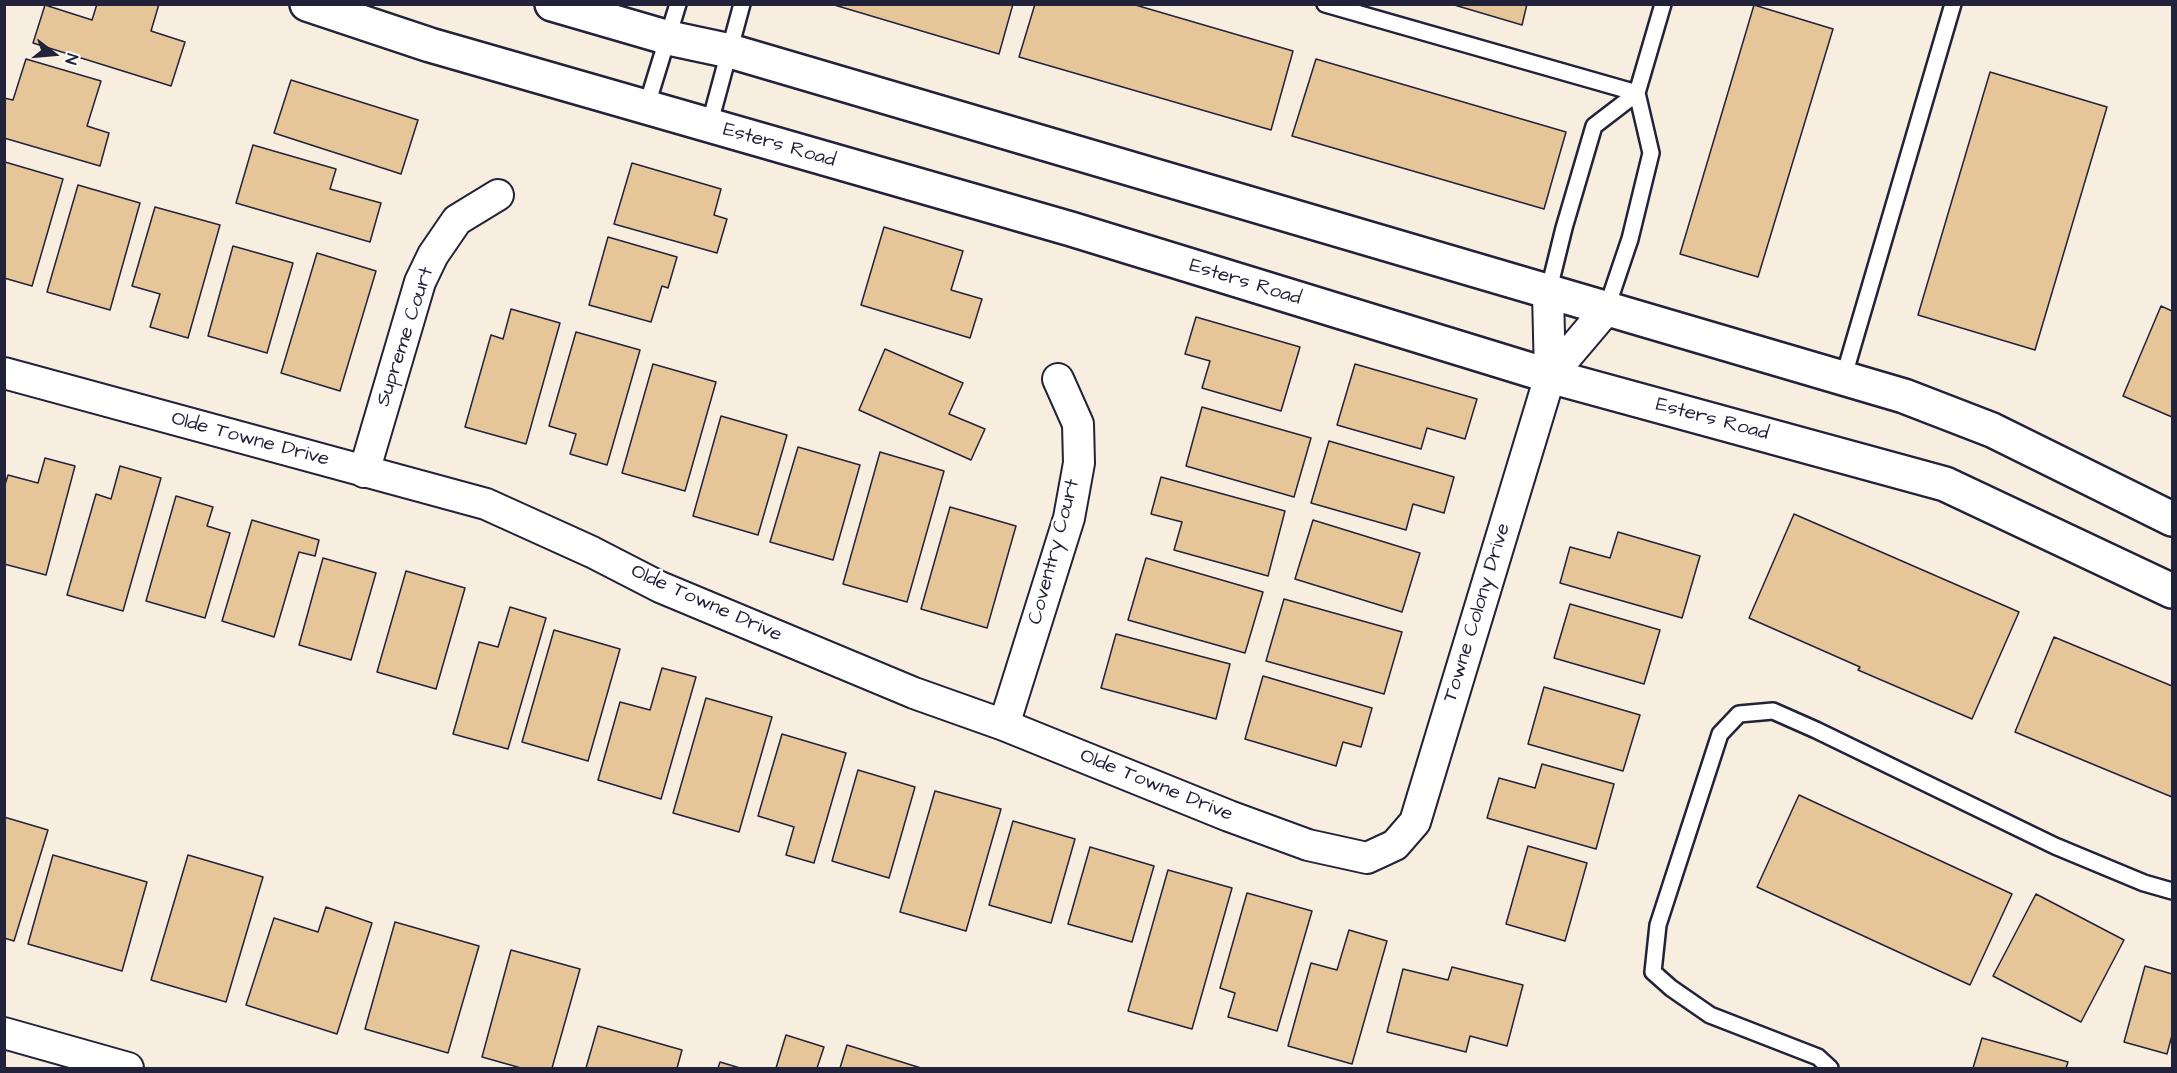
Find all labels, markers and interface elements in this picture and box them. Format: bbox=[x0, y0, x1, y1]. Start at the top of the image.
north arrow bbox=[24, 24, 84, 84]
text: N bbox=[59, 51, 83, 67]
street label: Esters Road bbox=[720, 119, 838, 173]
street label: Esters Road bbox=[1186, 255, 1304, 311]
street label: Supreme Court bbox=[372, 264, 440, 410]
street label: Esters Road bbox=[1653, 393, 1771, 447]
street label: Olde Towne Drive bbox=[168, 407, 332, 473]
street label: Coventry Court bbox=[1024, 477, 1086, 627]
street label: Towne Colony Drive bbox=[1439, 521, 1517, 705]
street label: Olde Towne Drive bbox=[627, 560, 785, 648]
street label: Olde Towne Drive bbox=[1076, 744, 1236, 828]

